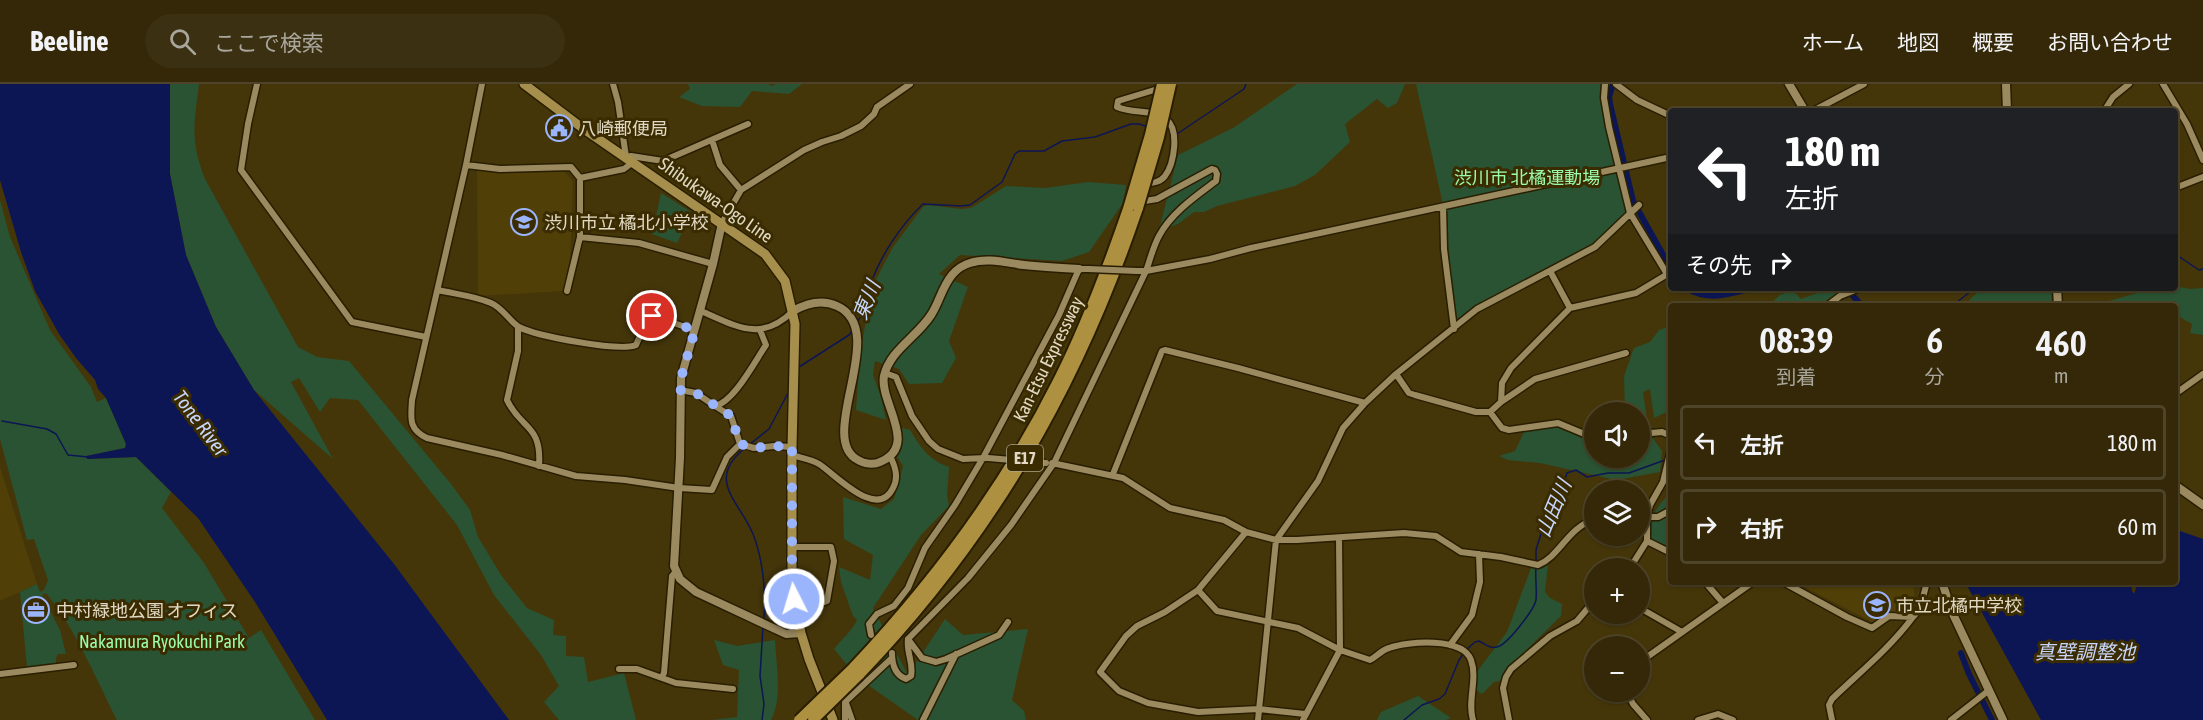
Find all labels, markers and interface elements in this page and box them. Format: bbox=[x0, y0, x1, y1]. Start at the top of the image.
search box bbox=[145, 14, 565, 68]
text: Beeline bbox=[30, 25, 109, 57]
icon: search bbox=[166, 25, 199, 58]
text: ここで検索 bbox=[214, 30, 324, 56]
text: ホーム bbox=[1802, 30, 1864, 54]
text: 地図 bbox=[1897, 30, 1939, 54]
text: 概要 bbox=[1972, 30, 2014, 54]
text: お問い合わせ bbox=[2047, 30, 2173, 54]
public building icon: 八崎郵便局 bbox=[544, 113, 574, 143]
place label: 八崎郵便局 bbox=[578, 118, 668, 139]
text: 180 m bbox=[1785, 127, 1880, 175]
icon: left bbox=[1686, 132, 1764, 210]
street label: Shibukawa-Ogo Line bbox=[655, 153, 777, 247]
park label: 渋川市 北橘運動場 bbox=[1454, 167, 1600, 188]
text: 左折 bbox=[1785, 183, 1839, 214]
school or university icon: 渋川市立 橘北小学校 bbox=[509, 207, 539, 237]
place label: 渋川市立 橘北小学校 bbox=[544, 212, 708, 233]
icon: right bbox=[1764, 246, 1797, 279]
text: その先 bbox=[1686, 252, 1752, 278]
water label: 東川 bbox=[848, 275, 885, 323]
pin bbox=[626, 290, 677, 341]
street label: Kan-Etsu Expressway bbox=[1009, 293, 1087, 425]
icon: arrive bbox=[635, 299, 668, 332]
text: 08:39 bbox=[1759, 319, 1833, 361]
text: 6 bbox=[1926, 319, 1943, 361]
text: 460 bbox=[2036, 322, 2087, 364]
text: m bbox=[2054, 364, 2069, 387]
text: 到着 bbox=[1776, 365, 1816, 388]
text: 分 bbox=[1925, 365, 1945, 388]
water label: Tone River bbox=[169, 386, 234, 461]
map controls bbox=[1584, 402, 1650, 702]
button: sound bbox=[1584, 402, 1650, 468]
icon: left bbox=[1689, 426, 1722, 459]
text: 180 m bbox=[2107, 430, 2157, 456]
text: 左折 bbox=[1740, 432, 1784, 458]
road number: E17 bbox=[1007, 445, 1043, 471]
water label: 山田川 bbox=[1531, 474, 1576, 540]
button: layers bbox=[1584, 480, 1650, 546]
icon: right bbox=[1689, 510, 1722, 543]
text: 60 m bbox=[2117, 514, 2157, 540]
text: 右折 bbox=[1740, 516, 1784, 542]
button: + bbox=[1584, 558, 1650, 624]
position arrow bbox=[762, 567, 826, 631]
school or university icon: 市立北橘中学校 bbox=[1862, 590, 1892, 620]
office icon: 中村緑地公園 オフィス bbox=[21, 595, 51, 625]
place label: 市立北橘中学校 bbox=[1896, 595, 2022, 616]
place label: 中村緑地公園 オフィス bbox=[56, 600, 238, 621]
park label: Nakamura Ryokuchi Park bbox=[79, 631, 245, 652]
button: − bbox=[1584, 636, 1650, 702]
water label: 真壁調整池 bbox=[2035, 640, 2137, 663]

